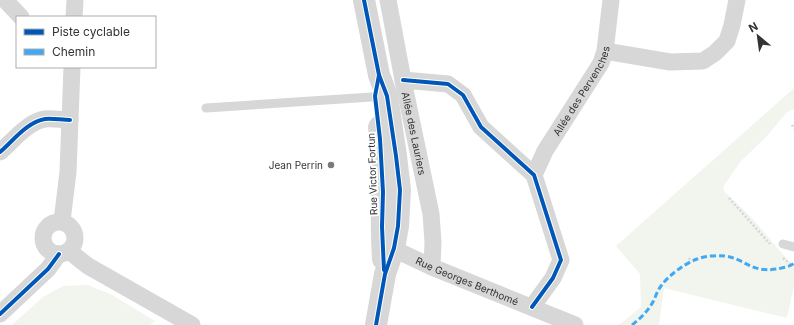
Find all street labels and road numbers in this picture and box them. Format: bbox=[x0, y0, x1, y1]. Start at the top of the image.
street label: Allée des Pervenches bbox=[550, 45, 612, 138]
street label: Allée des Lauriers bbox=[400, 91, 429, 176]
street label: Rue Victor Fortun bbox=[365, 133, 379, 215]
street label: Rue Georges Berthomé bbox=[414, 254, 521, 308]

